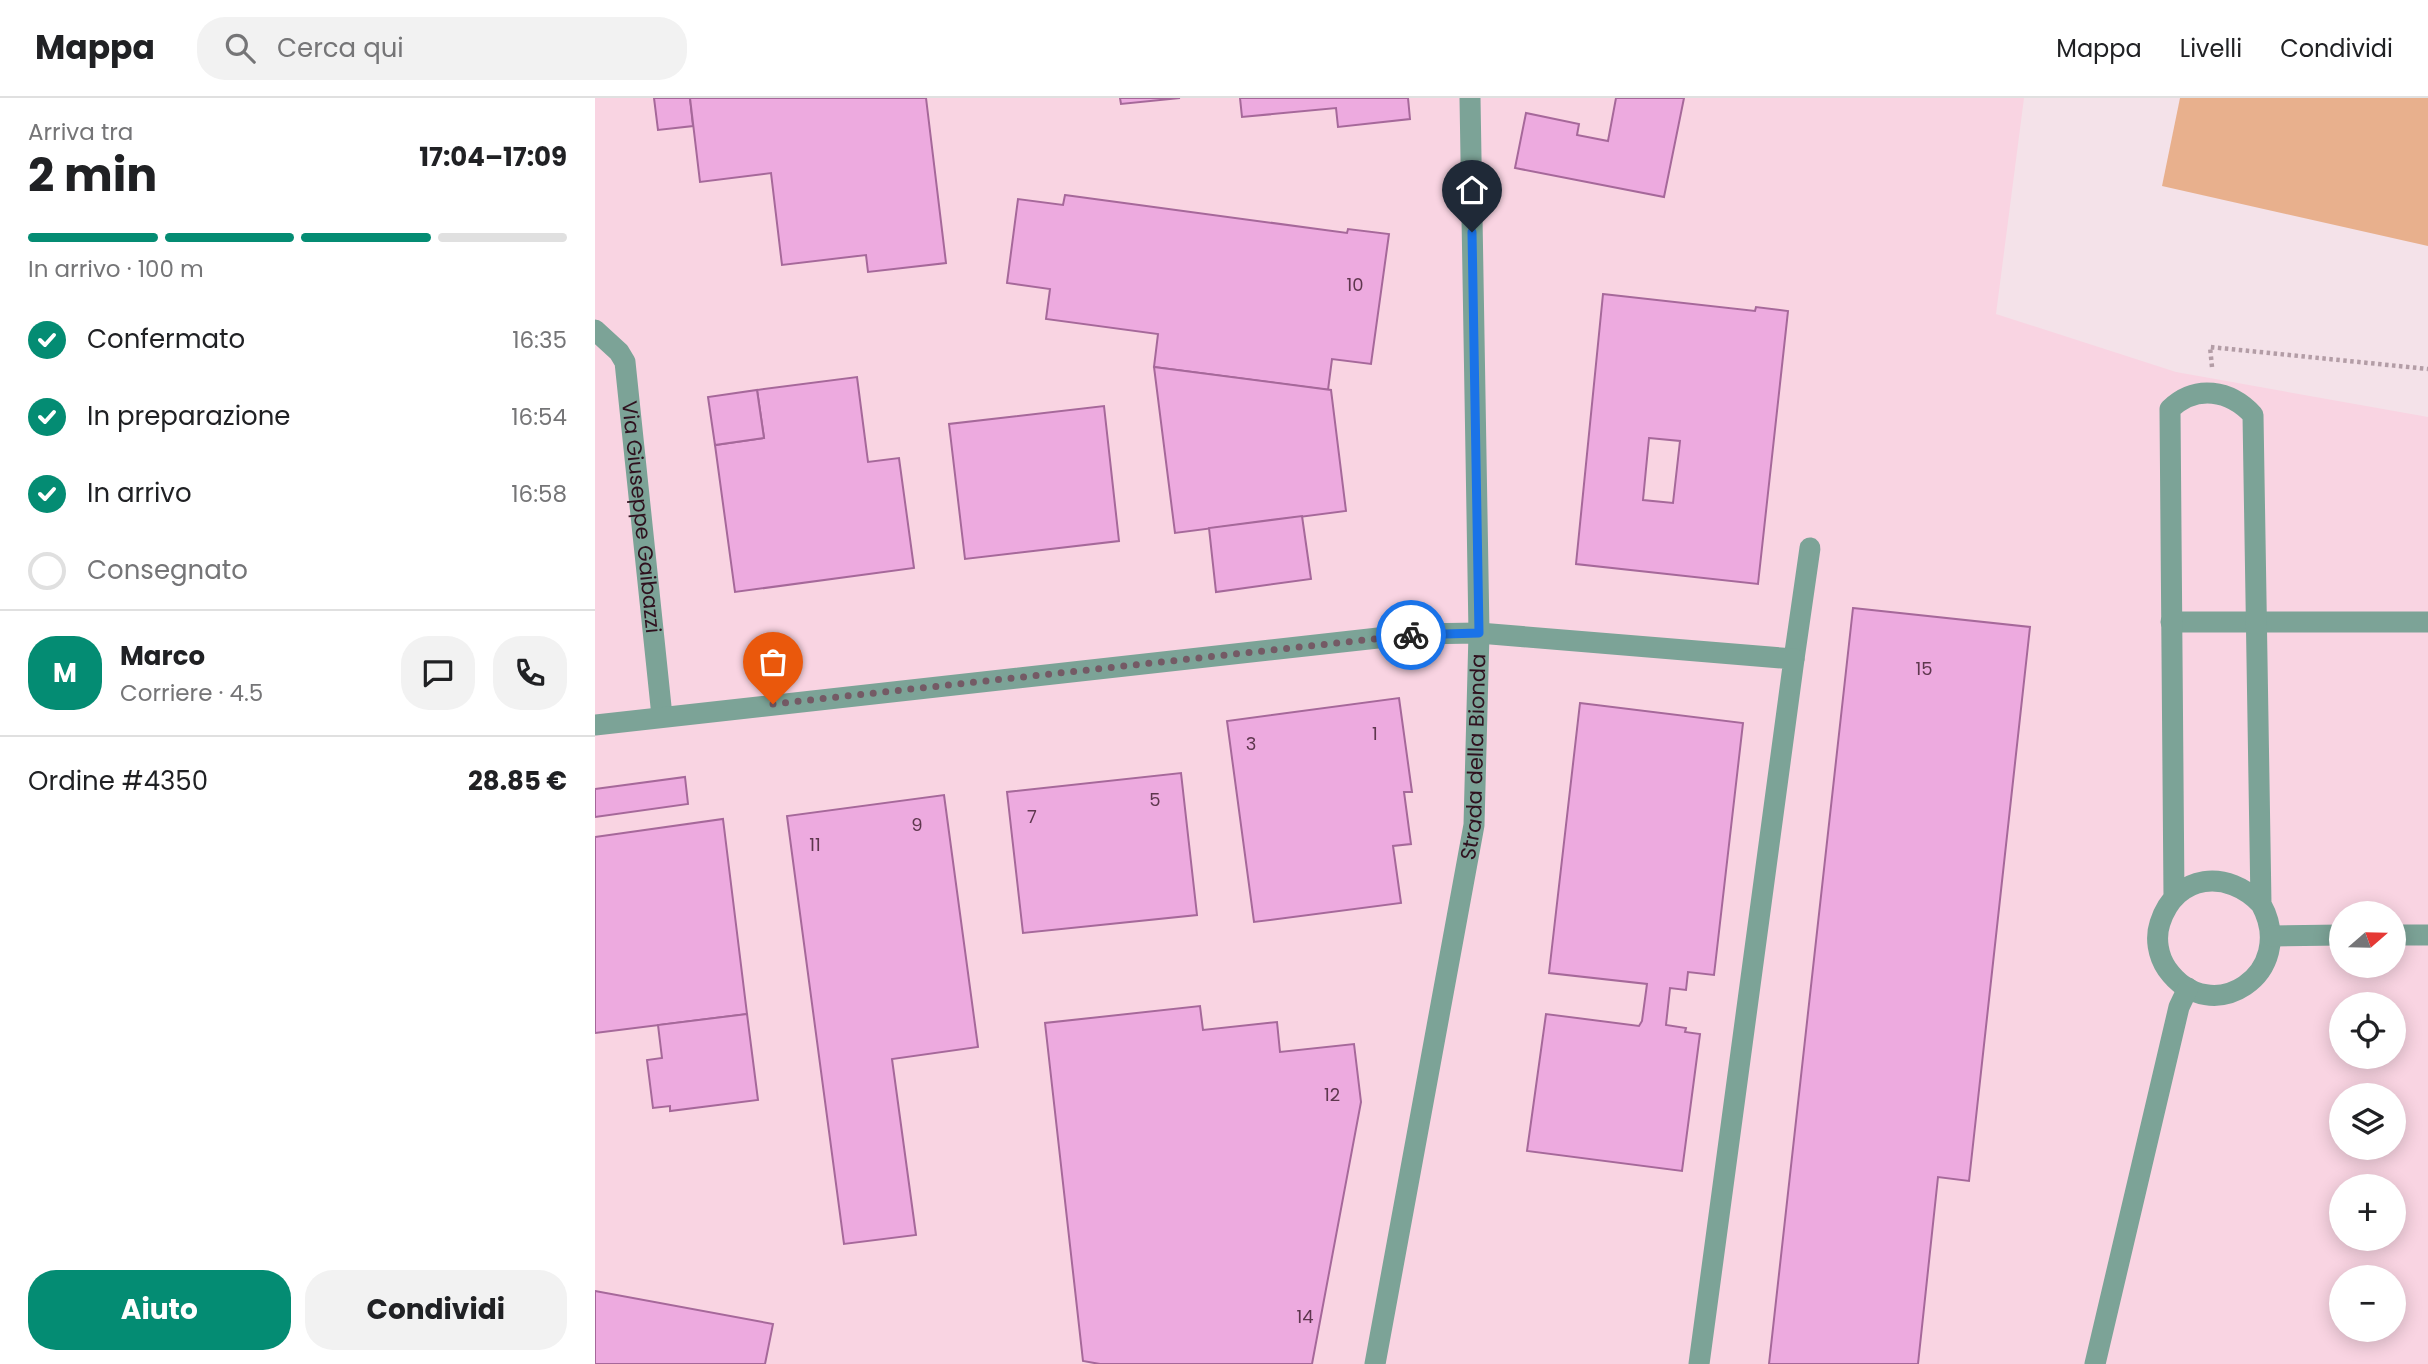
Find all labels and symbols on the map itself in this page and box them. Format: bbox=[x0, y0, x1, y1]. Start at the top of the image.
pin bbox=[1442, 160, 1502, 232]
house number: 10 bbox=[1346, 272, 1364, 297]
street label: Via Giuseppe Gaibazzi bbox=[615, 399, 668, 635]
courier bbox=[1376, 600, 1446, 670]
pin bbox=[743, 632, 803, 704]
street label: Strada della Bionda bbox=[1453, 653, 1492, 862]
house number: 15 bbox=[1915, 656, 1933, 681]
house number: 1 bbox=[1372, 721, 1378, 746]
house number: 3 bbox=[1246, 731, 1256, 756]
house number: 5 bbox=[1149, 787, 1161, 812]
house number: 7 bbox=[1027, 804, 1037, 829]
house number: 9 bbox=[911, 812, 923, 837]
house number: 11 bbox=[809, 832, 821, 857]
north arrow bbox=[2329, 901, 2406, 978]
house number: 12 bbox=[1324, 1082, 1340, 1107]
house number: 14 bbox=[1296, 1304, 1314, 1329]

